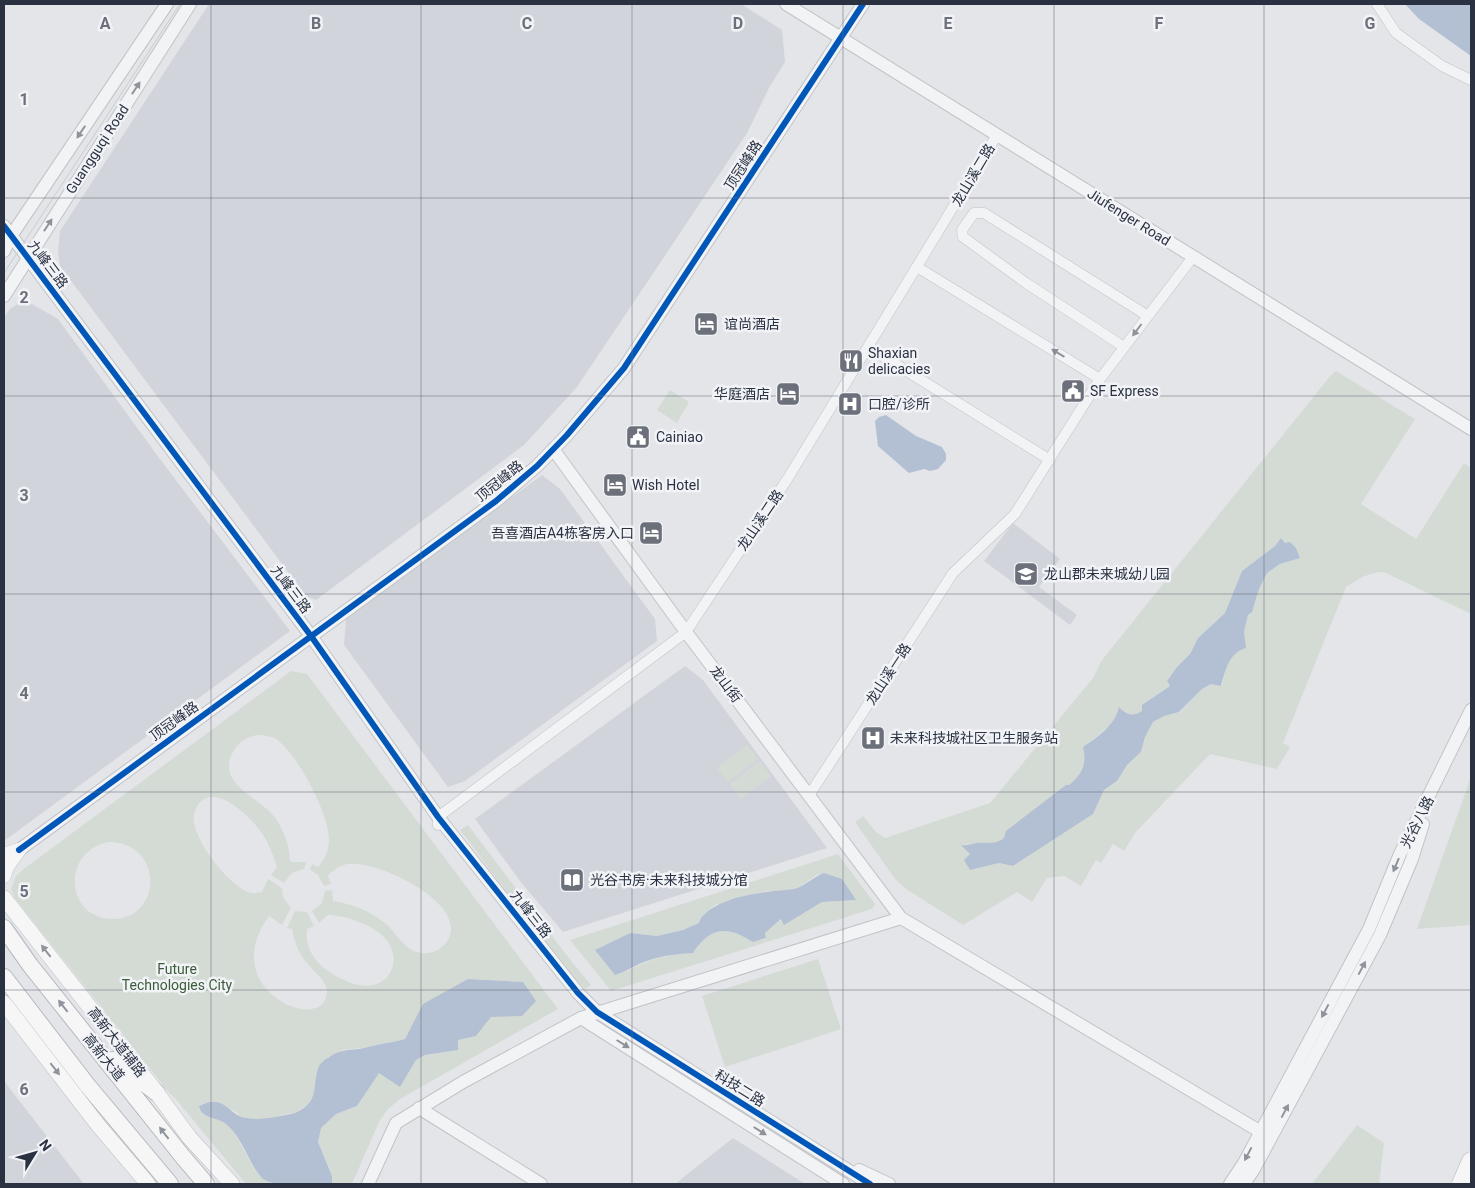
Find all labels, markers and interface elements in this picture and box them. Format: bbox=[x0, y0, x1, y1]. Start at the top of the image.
text: A bbox=[100, 14, 111, 33]
text: B bbox=[311, 14, 321, 33]
text: C bbox=[522, 14, 532, 33]
text: D bbox=[733, 14, 743, 33]
text: E bbox=[944, 14, 953, 33]
text: F bbox=[1155, 14, 1164, 33]
text: G bbox=[1365, 14, 1376, 33]
one-way arrow bbox=[131, 81, 141, 95]
text: 1 bbox=[19, 90, 29, 109]
street label: Guangguqi Road bbox=[62, 101, 132, 197]
one-way arrow bbox=[77, 125, 86, 138]
street label: 顶冠峰路 bbox=[721, 137, 765, 193]
street label: 龙山溪二路 bbox=[948, 141, 998, 209]
street label: Jiufenger Road bbox=[1085, 185, 1173, 249]
one-way arrow bbox=[43, 218, 53, 231]
street label: 九峰三路 bbox=[25, 237, 71, 291]
text: 2 bbox=[19, 288, 29, 307]
hotel icon: 谊尚酒店 bbox=[693, 311, 719, 337]
place label: 谊尚酒店 bbox=[724, 316, 780, 332]
one-way arrow bbox=[1132, 323, 1142, 337]
place label: Shaxian delicacies bbox=[868, 345, 930, 377]
restaurant icon: Shaxian delicacies bbox=[838, 348, 864, 374]
one-way arrow bbox=[1052, 349, 1065, 358]
public building icon: SF Express bbox=[1060, 378, 1086, 404]
hotel icon: 华庭酒店 bbox=[775, 381, 801, 407]
place label: SF Express bbox=[1090, 383, 1159, 399]
place label: 华庭酒店 bbox=[714, 386, 770, 402]
hospital icon: 口腔/诊所 bbox=[837, 391, 863, 417]
place label: 口腔/诊所 bbox=[868, 396, 930, 412]
public building icon: Cainiao bbox=[625, 424, 651, 450]
place label: Cainiao bbox=[656, 429, 703, 445]
street label: 顶冠峰路 bbox=[472, 457, 526, 505]
hotel icon: Wish Hotel bbox=[602, 472, 628, 498]
place label: Wish Hotel bbox=[632, 477, 700, 493]
text: 3 bbox=[19, 486, 29, 505]
street label: 龙山溪二路 bbox=[734, 487, 786, 553]
hotel icon: 吾喜酒店A4栋客房入口 bbox=[638, 520, 664, 546]
place label: 吾喜酒店A4栋客房入口 bbox=[491, 525, 634, 541]
school or university icon: 龙山郡未来城幼儿园 bbox=[1013, 561, 1039, 587]
street label: 九峰三路 bbox=[268, 562, 314, 616]
place label: 龙山郡未来城幼儿园 bbox=[1044, 566, 1170, 582]
street label: 龙山溪一路 bbox=[862, 640, 914, 708]
street label: 龙山街 bbox=[707, 662, 745, 706]
text: 4 bbox=[19, 684, 29, 703]
street label: 顶冠峰路 bbox=[147, 698, 201, 744]
hospital icon: 未来科技城社区卫生服务站 bbox=[860, 725, 886, 751]
place label: 未来科技城社区卫生服务站 bbox=[890, 730, 1058, 746]
street label: 光谷八路 bbox=[1397, 793, 1437, 851]
one-way arrow bbox=[1391, 858, 1399, 872]
library icon: 光谷书房·未来科技城分馆 bbox=[559, 867, 585, 893]
place label: 光谷书房·未来科技城分馆 bbox=[590, 872, 748, 888]
text: 5 bbox=[19, 882, 29, 901]
street label: 九峰三路 bbox=[507, 887, 555, 941]
one-way arrow bbox=[40, 945, 51, 958]
park label: Future Technologies City bbox=[122, 961, 233, 993]
one-way arrow bbox=[1358, 961, 1366, 975]
one-way arrow bbox=[57, 1000, 68, 1013]
street label: 高新大道辅路 bbox=[85, 1004, 149, 1080]
one-way arrow bbox=[1321, 1004, 1329, 1019]
street label: 高新大道 bbox=[80, 1030, 128, 1084]
one-way arrow bbox=[616, 1039, 629, 1049]
one-way arrow bbox=[50, 1062, 61, 1075]
street label: 科技二路 bbox=[712, 1066, 768, 1110]
text: 6 bbox=[19, 1080, 29, 1099]
one-way arrow bbox=[1281, 1104, 1289, 1119]
one-way arrow bbox=[158, 1127, 169, 1140]
one-way arrow bbox=[753, 1127, 766, 1136]
north arrow bbox=[10, 1128, 60, 1178]
text: N bbox=[36, 1136, 55, 1154]
one-way arrow bbox=[1244, 1147, 1252, 1162]

